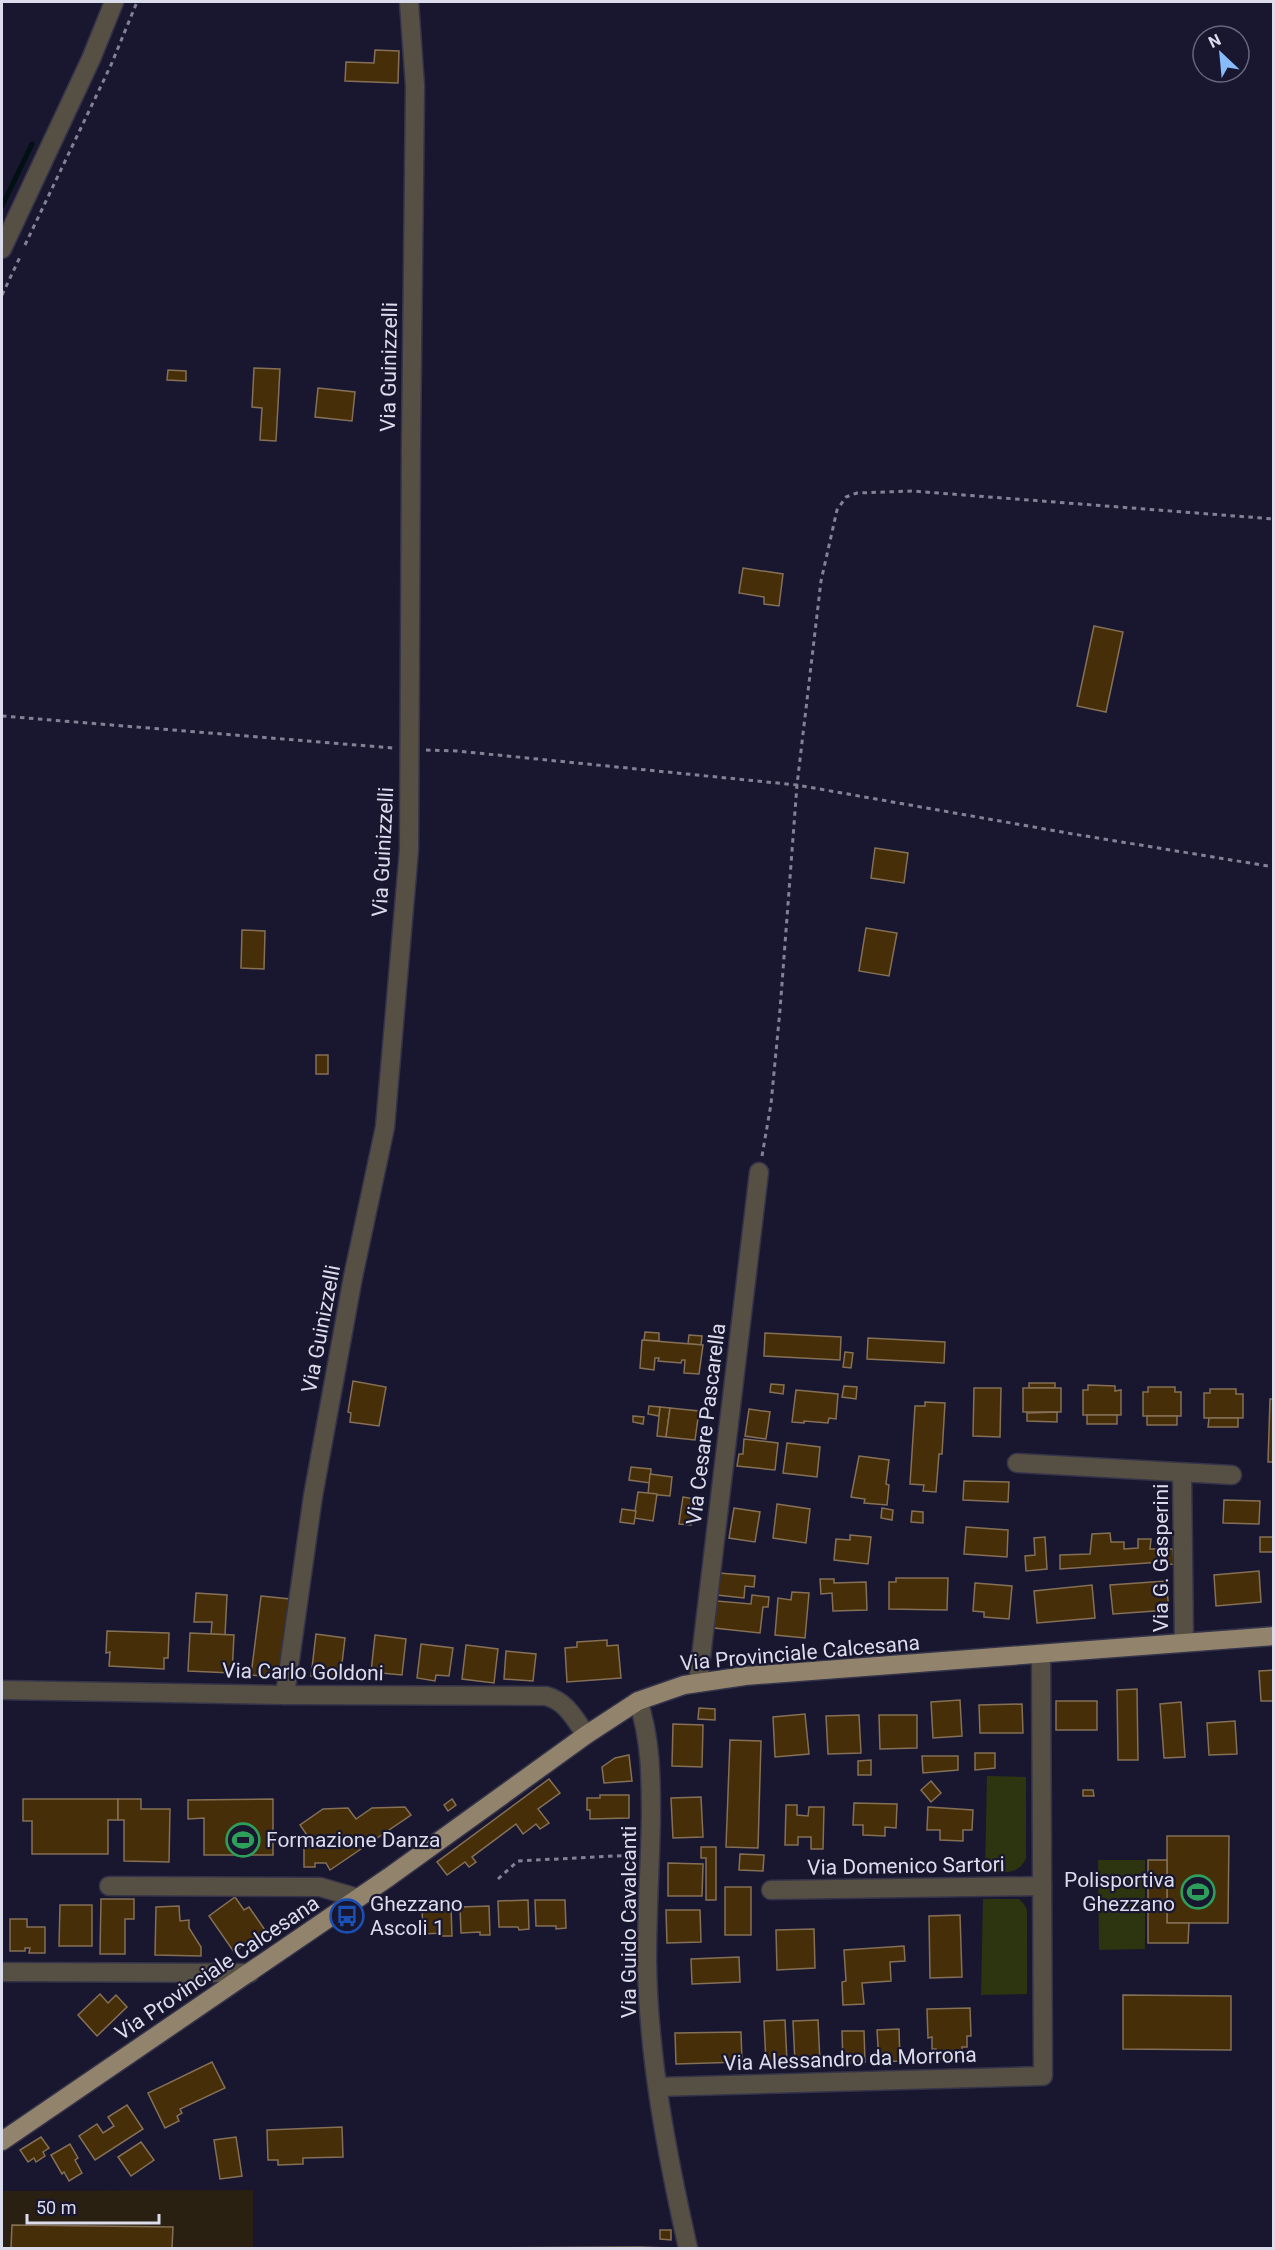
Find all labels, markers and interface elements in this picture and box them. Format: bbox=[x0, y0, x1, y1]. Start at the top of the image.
north arrow bbox=[1191, 24, 1251, 84]
text: N bbox=[1205, 30, 1224, 52]
street label: Via Guinizzelli bbox=[376, 302, 402, 432]
street label: Via Guinizzelli bbox=[368, 786, 398, 918]
street label: Via Guinizzelli bbox=[297, 1263, 345, 1395]
street label: Via Cesare Pascarella bbox=[682, 1322, 730, 1526]
street label: Via G. Gasperini bbox=[1149, 1484, 1173, 1632]
street label: Via Provinciale Calcesana bbox=[679, 1631, 921, 1675]
street label: Via Carlo Goldoni bbox=[222, 1659, 384, 1685]
sports icon: Formazione Danza bbox=[225, 1822, 261, 1858]
street label: Via Guido Cavalcanti bbox=[617, 1826, 641, 2018]
place label: Formazione Danza bbox=[266, 1828, 440, 1852]
street label: Via Domenico Sartori bbox=[807, 1852, 1005, 1880]
place label: Polisportiva Ghezzano bbox=[1064, 1868, 1175, 1916]
sports icon: Polisportiva Ghezzano bbox=[1180, 1874, 1216, 1910]
street label: Via Provinciale Calcesana bbox=[111, 1891, 323, 2045]
place label: Ghezzano Ascoli 1 bbox=[370, 1892, 463, 1940]
bus stop icon: Ghezzano Ascoli 1 bbox=[329, 1898, 365, 1934]
street label: Via Alessandro da Morrona bbox=[723, 2043, 977, 2075]
scale bar bbox=[27, 2187, 159, 2225]
text: 50 m bbox=[36, 2197, 76, 2218]

